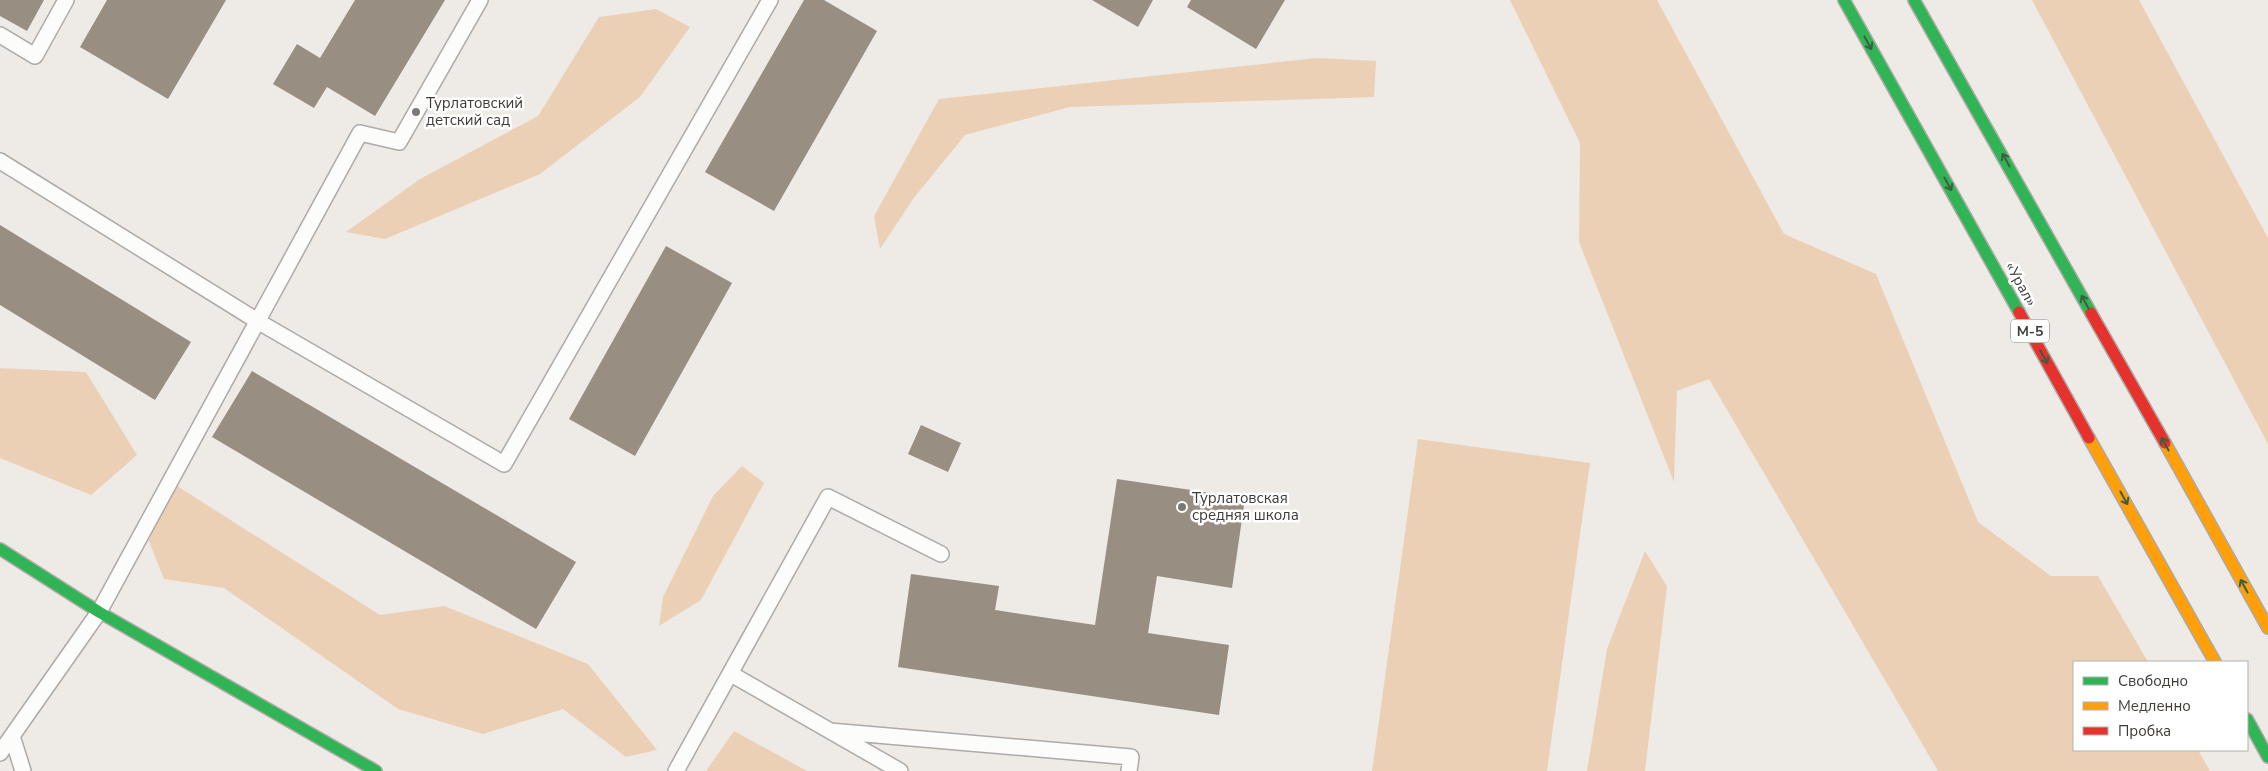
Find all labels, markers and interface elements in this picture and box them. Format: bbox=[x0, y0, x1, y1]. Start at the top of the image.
one-way arrow bbox=[1863, 35, 1873, 50]
place label: Турлатовский детский сад bbox=[426, 93, 523, 130]
marker: Турлатовский детский сад bbox=[410, 106, 422, 118]
one-way arrow bbox=[2001, 153, 2011, 168]
one-way arrow bbox=[1943, 177, 1953, 191]
street label: «Урал» bbox=[2001, 258, 2041, 310]
one-way arrow bbox=[2080, 296, 2090, 310]
road number: М-5 bbox=[2011, 320, 2049, 342]
one-way arrow bbox=[2039, 349, 2049, 364]
one-way arrow bbox=[2159, 437, 2169, 452]
place label: Турлатовская средняя школа bbox=[1192, 488, 1299, 525]
one-way arrow bbox=[2119, 491, 2129, 505]
marker: Турлатовская средняя школа bbox=[1176, 501, 1188, 513]
one-way arrow bbox=[2239, 579, 2248, 594]
legend bbox=[2073, 661, 2248, 751]
text: Свободно bbox=[2118, 671, 2188, 691]
text: Медленно bbox=[2118, 696, 2191, 716]
text: Пробка bbox=[2118, 721, 2171, 741]

